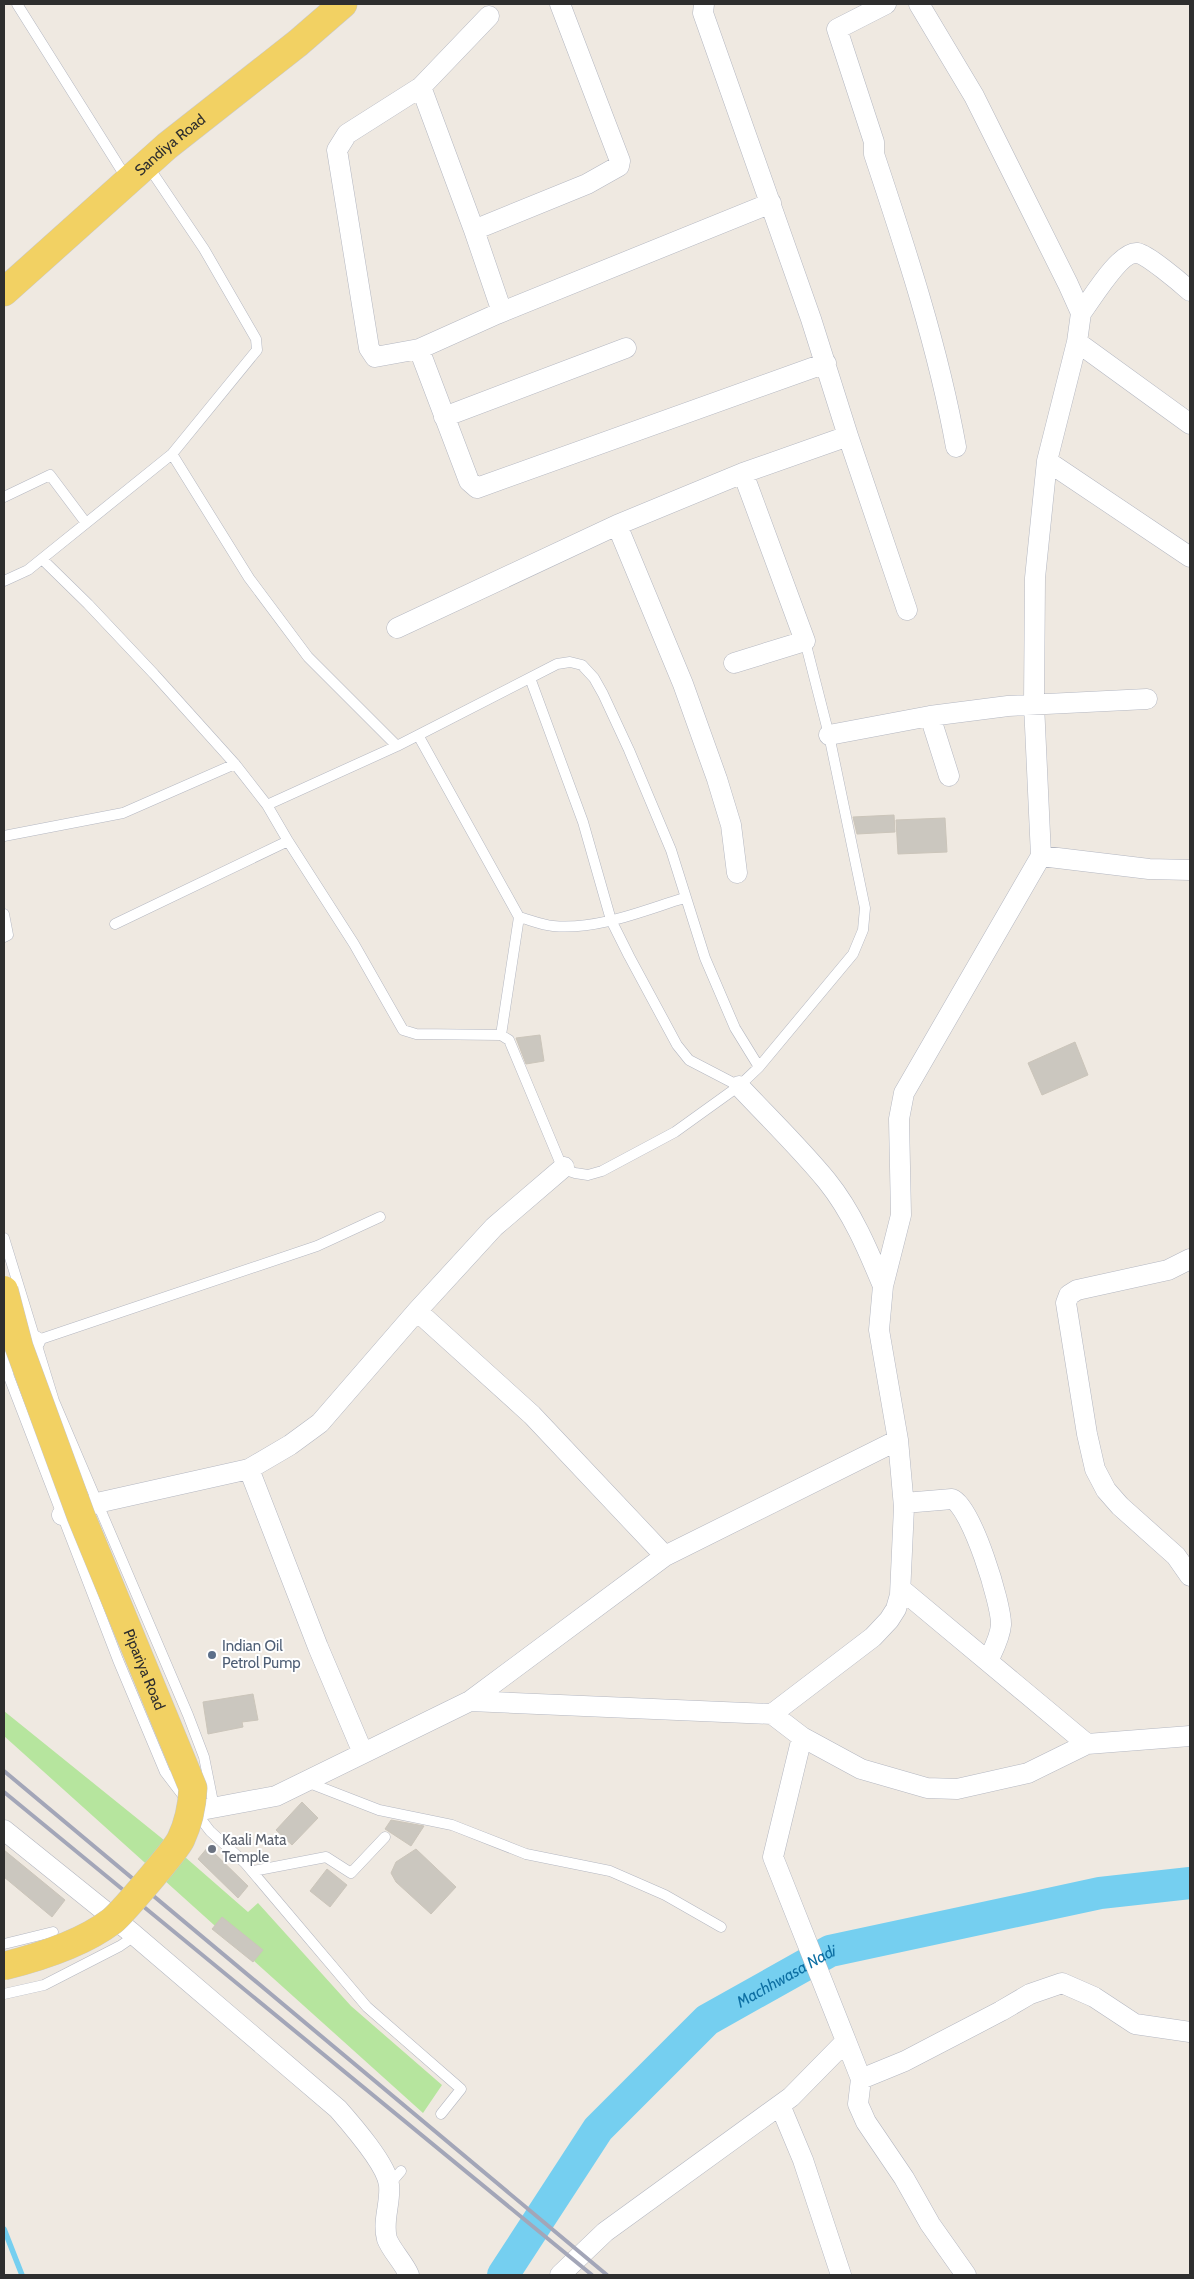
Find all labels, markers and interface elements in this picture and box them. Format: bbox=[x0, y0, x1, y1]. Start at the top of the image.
street label: Sandiya Road bbox=[131, 110, 209, 179]
street label: Pipariya Road bbox=[120, 1626, 169, 1713]
place label: Indian Oil Petrol Pump bbox=[222, 1637, 301, 1672]
marker: Indian Oil Petrol Pump bbox=[206, 1649, 218, 1661]
place label: Kaali Mata Temple bbox=[222, 1831, 287, 1866]
marker: Kaali Mata Temple bbox=[206, 1843, 218, 1855]
water label: Machhwasa Nadi bbox=[732, 1941, 838, 2012]

